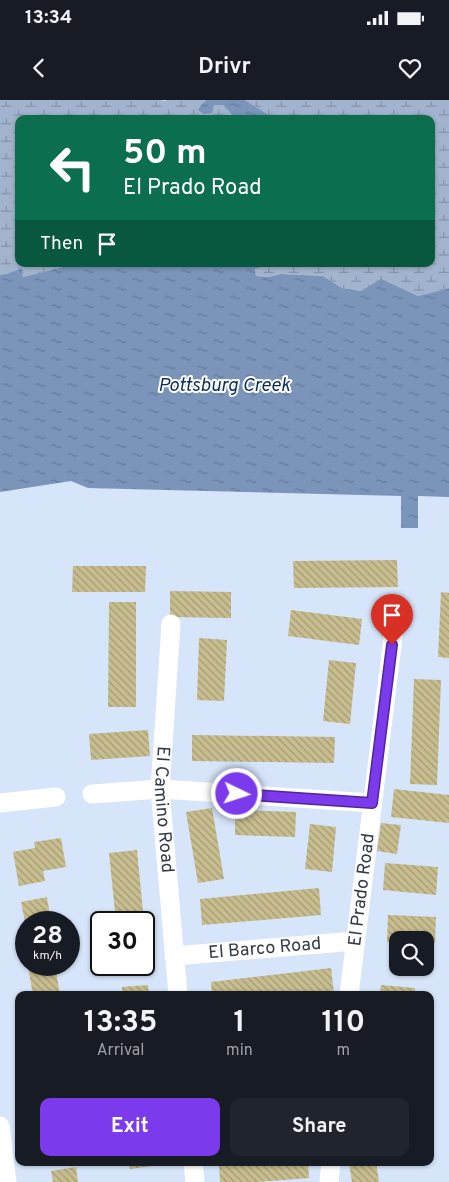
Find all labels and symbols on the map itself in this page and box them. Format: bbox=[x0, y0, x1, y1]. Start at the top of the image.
water label: Pottsburg Creek bbox=[158, 374, 290, 398]
pin bbox=[371, 594, 413, 645]
street label: El Camino Road bbox=[148, 745, 179, 874]
position arrow bbox=[210, 767, 262, 819]
street label: El Prado Road bbox=[344, 832, 380, 948]
speed limit sign: 30 bbox=[90, 911, 155, 976]
street label: El Barco Road bbox=[207, 932, 322, 965]

